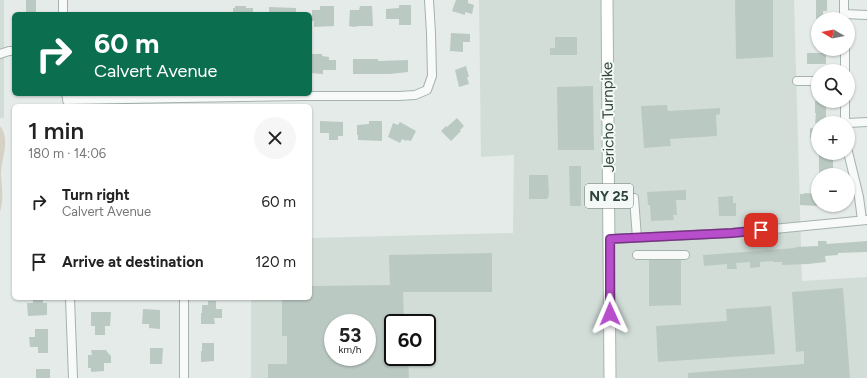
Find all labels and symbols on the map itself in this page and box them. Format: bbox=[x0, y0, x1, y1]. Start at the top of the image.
north arrow bbox=[811, 12, 855, 56]
street label: Jericho Turnpike bbox=[598, 62, 618, 172]
road number: NY 25 bbox=[585, 184, 633, 208]
pin bbox=[744, 213, 778, 247]
position arrow bbox=[589, 293, 631, 335]
speed limit sign: 60 bbox=[384, 314, 436, 366]

